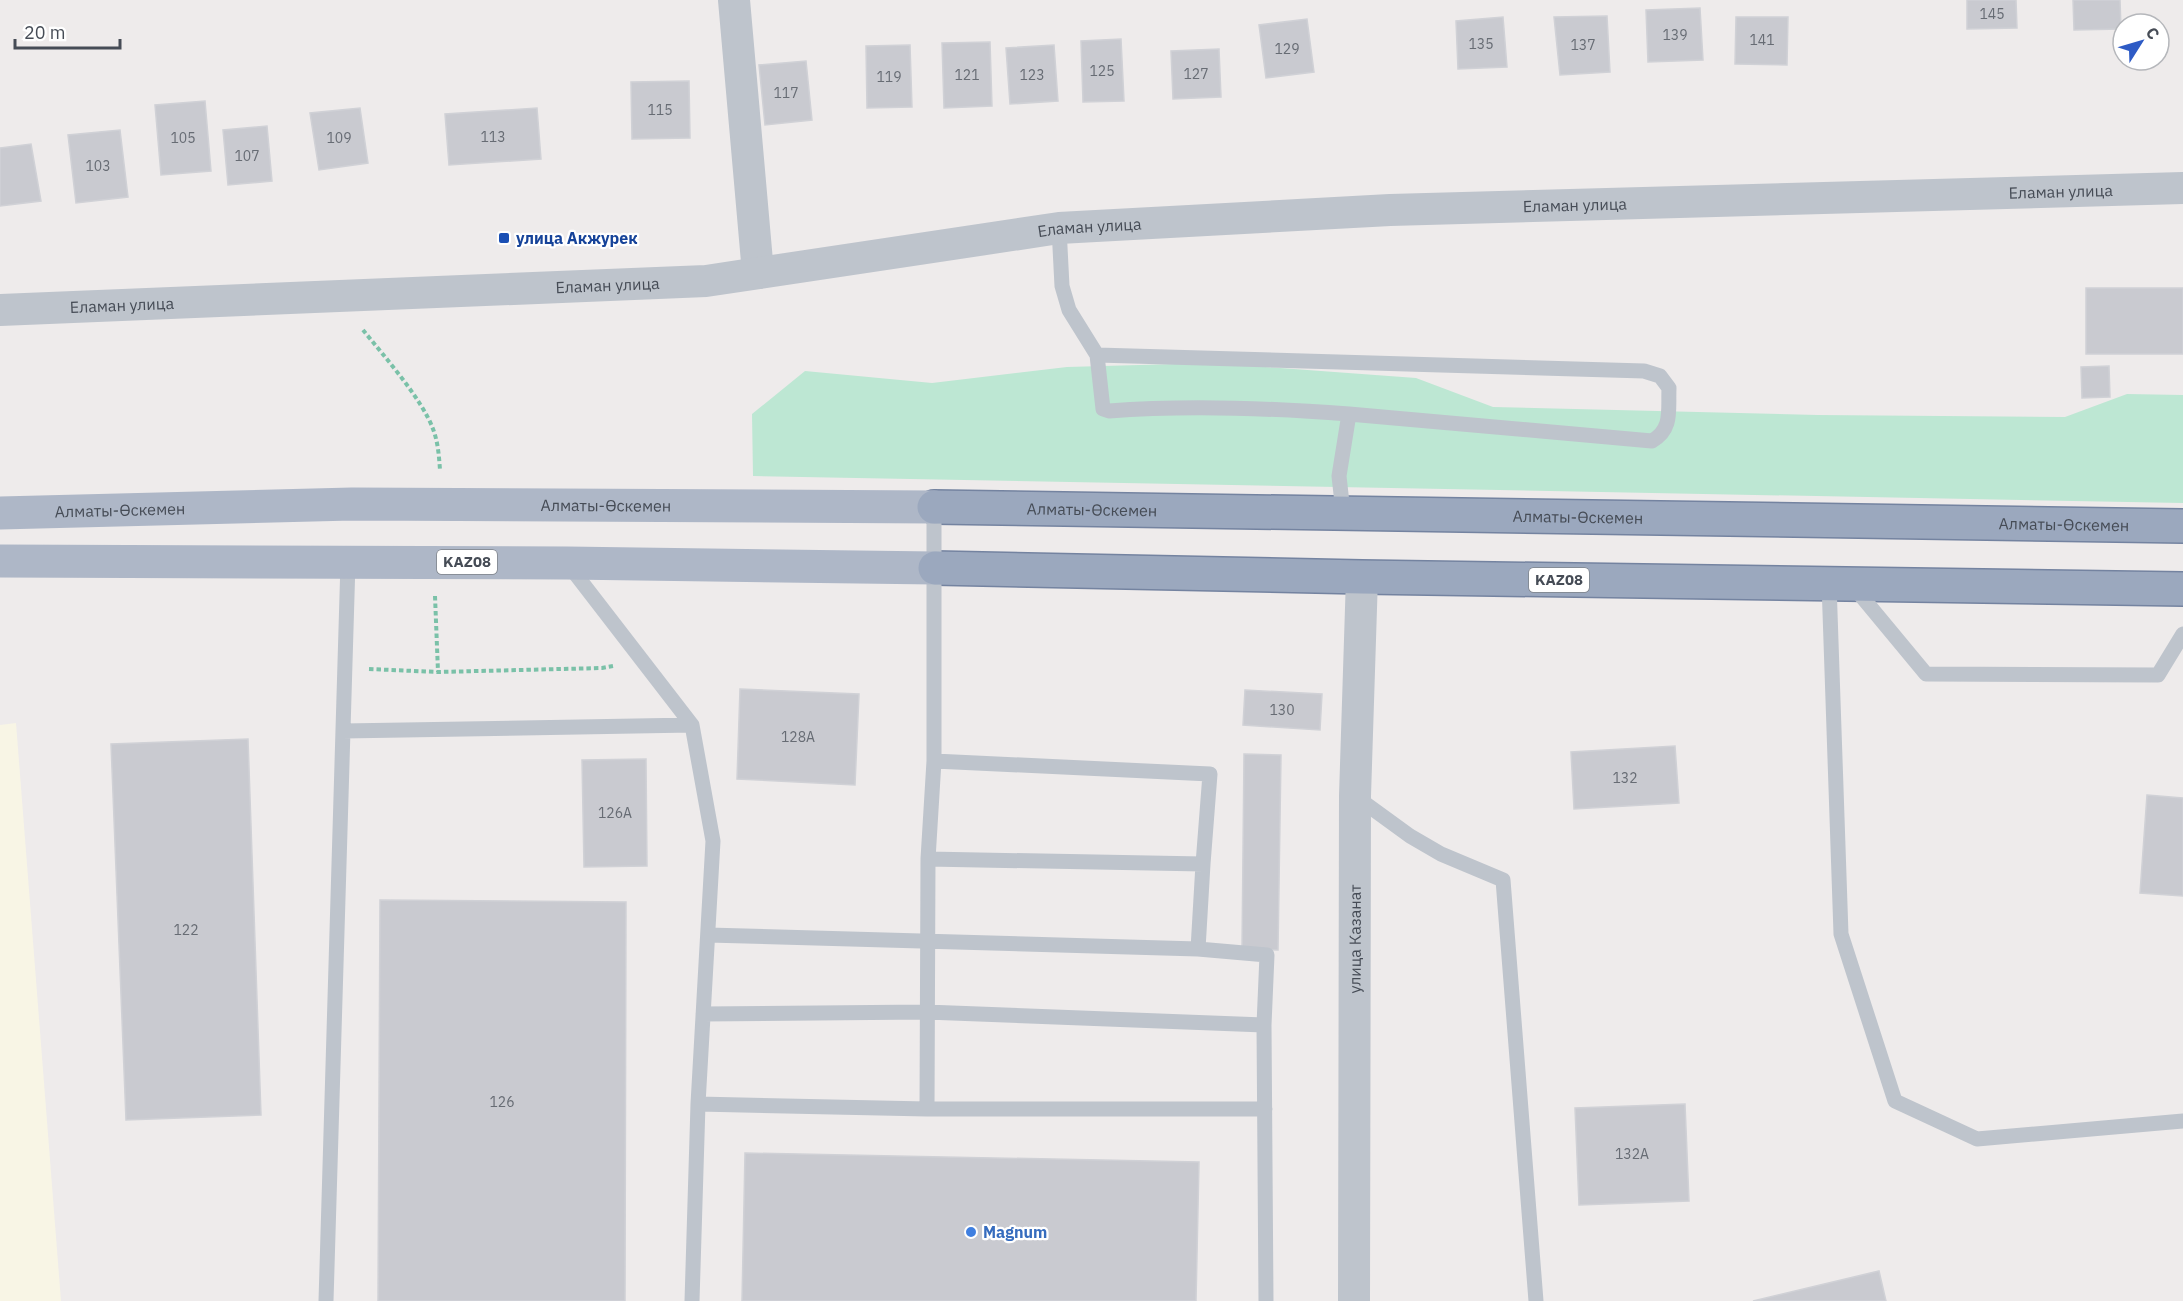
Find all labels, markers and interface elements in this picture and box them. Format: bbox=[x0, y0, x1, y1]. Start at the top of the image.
house number: 145 bbox=[1979, 5, 2005, 23]
scale bar bbox=[15, 12, 120, 50]
north arrow bbox=[2111, 12, 2171, 72]
text: 20 m bbox=[24, 21, 66, 44]
text: С bbox=[2142, 23, 2164, 43]
house number: 139 bbox=[1662, 26, 1688, 44]
house number: 141 bbox=[1749, 31, 1775, 49]
house number: 135 bbox=[1468, 35, 1494, 53]
house number: 137 bbox=[1570, 36, 1596, 54]
house number: 129 bbox=[1274, 40, 1300, 58]
house number: 125 bbox=[1089, 62, 1115, 80]
house number: 127 bbox=[1183, 65, 1209, 83]
house number: 121 bbox=[954, 66, 980, 84]
house number: 123 bbox=[1019, 66, 1045, 84]
house number: 119 bbox=[876, 68, 902, 86]
house number: 117 bbox=[773, 84, 799, 102]
house number: 115 bbox=[647, 101, 673, 119]
house number: 113 bbox=[480, 128, 506, 146]
house number: 105 bbox=[170, 129, 196, 147]
house number: 109 bbox=[326, 129, 352, 147]
house number: 107 bbox=[234, 147, 260, 165]
house number: 103 bbox=[85, 157, 111, 175]
street label: Еламан улица bbox=[2008, 180, 2113, 203]
street label: Еламан улица bbox=[1523, 193, 1628, 216]
street label: Еламан улица bbox=[1036, 214, 1142, 241]
place label: улица Акжурек bbox=[516, 228, 638, 248]
marker: улица Акжурек bbox=[497, 231, 511, 245]
street label: Еламан улица bbox=[555, 273, 660, 297]
street label: Еламан улица bbox=[69, 293, 175, 317]
street label: Алматы-Өскемен bbox=[540, 495, 671, 516]
street label: Алматы-Өскемен bbox=[54, 498, 186, 522]
street label: Алматы-Өскемен bbox=[1026, 498, 1158, 520]
street label: Алматы-Өскемен bbox=[1512, 506, 1643, 528]
street label: Алматы-Өскемен bbox=[1998, 513, 2129, 535]
road number: KAZ08 bbox=[437, 550, 497, 574]
road number: KAZ08 bbox=[1529, 568, 1589, 592]
house number: 130 bbox=[1269, 701, 1295, 719]
house number: 128А bbox=[781, 728, 815, 746]
house number: 132 bbox=[1612, 769, 1638, 787]
house number: 126А bbox=[598, 804, 632, 822]
street label: улица Казанат bbox=[1345, 884, 1365, 993]
house number: 122 bbox=[173, 921, 199, 939]
house number: 126 bbox=[489, 1093, 515, 1111]
house number: 132А bbox=[1615, 1145, 1649, 1163]
place label: Magnum bbox=[983, 1222, 1047, 1242]
marker: Magnum bbox=[964, 1225, 978, 1239]

